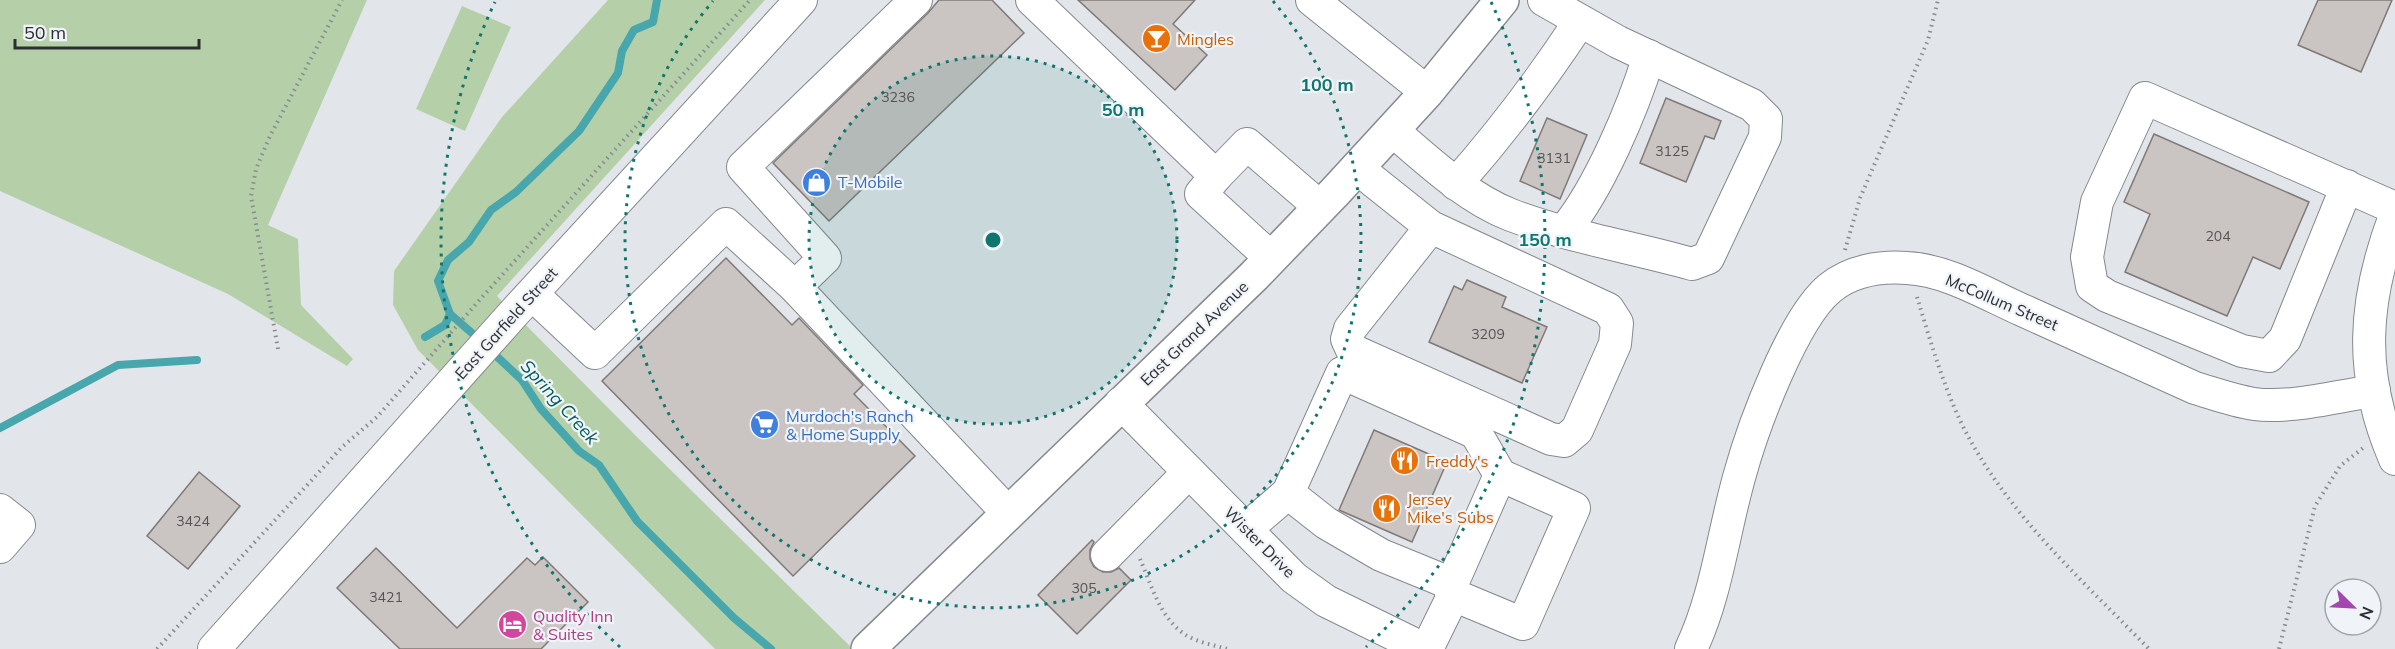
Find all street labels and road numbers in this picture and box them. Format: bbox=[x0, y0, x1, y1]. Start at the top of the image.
street label: East Garfield Street bbox=[450, 263, 562, 383]
street label: McCollum Street bbox=[1943, 269, 2062, 335]
street label: East Grand Avenue bbox=[1136, 276, 1252, 390]
street label: Wister Drive bbox=[1220, 502, 1300, 582]

